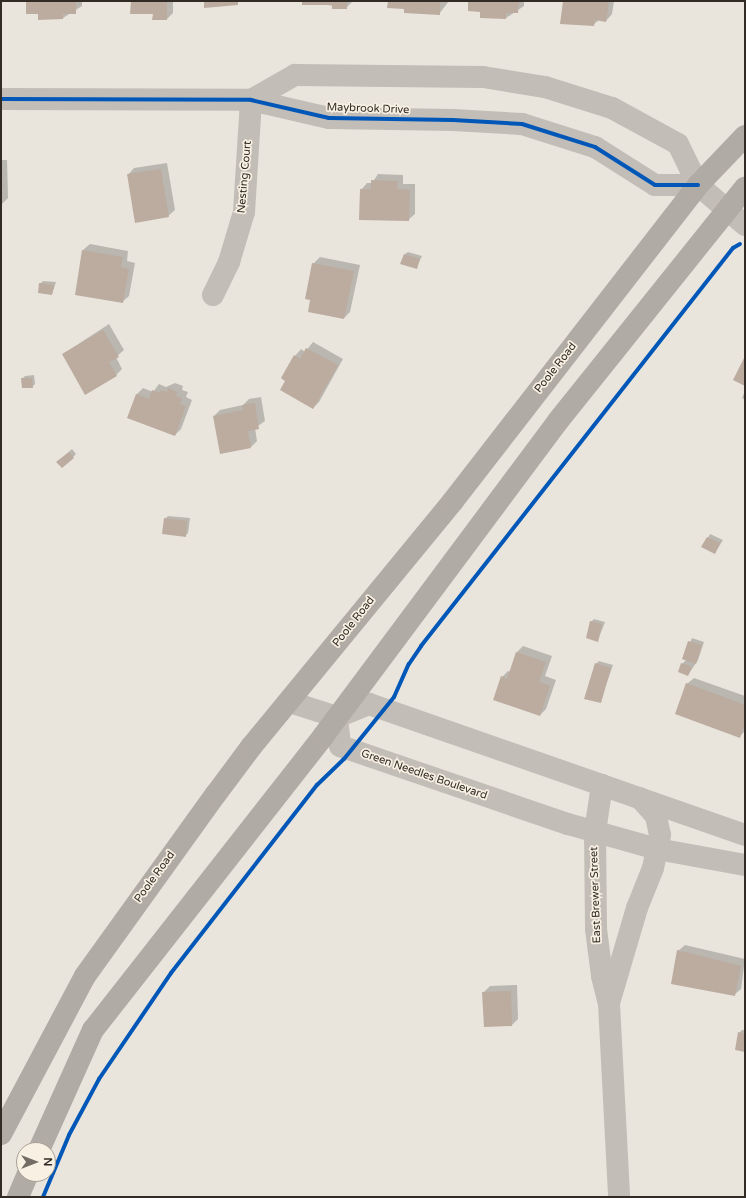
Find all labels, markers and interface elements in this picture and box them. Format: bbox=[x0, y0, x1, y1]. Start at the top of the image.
street label: Maybrook Drive bbox=[326, 101, 410, 117]
street label: Nesting Court bbox=[235, 140, 255, 214]
street label: Poole Road bbox=[532, 340, 580, 396]
street label: Poole Road bbox=[330, 594, 378, 650]
street label: Green Needles Boulevard bbox=[359, 747, 489, 803]
street label: East Brewer Street bbox=[588, 847, 604, 943]
street label: Poole Road bbox=[132, 849, 178, 905]
north arrow bbox=[16, 1142, 56, 1182]
text: N bbox=[41, 1158, 54, 1166]

